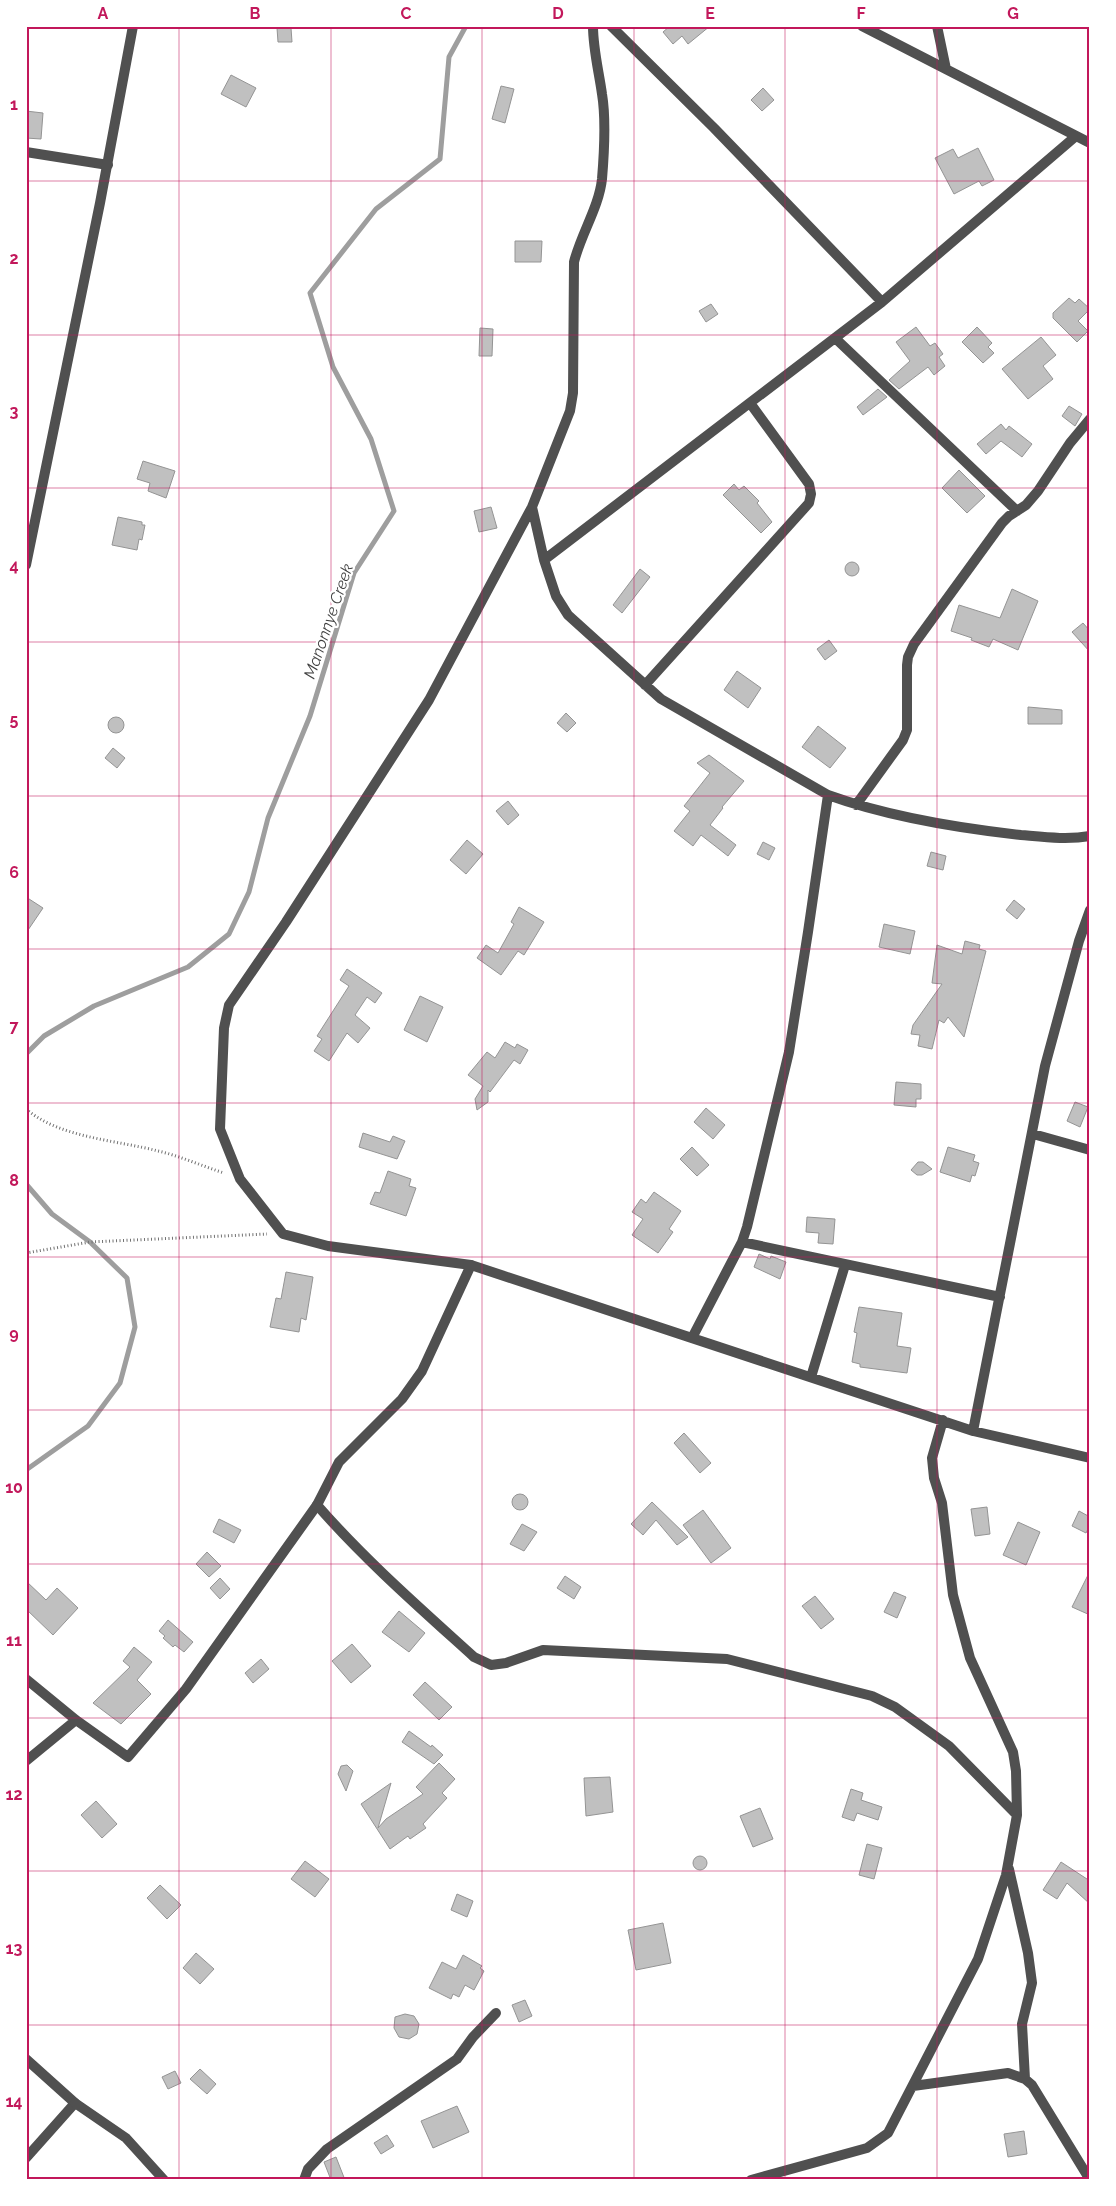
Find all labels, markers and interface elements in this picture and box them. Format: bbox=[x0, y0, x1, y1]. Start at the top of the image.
text: A bbox=[98, 4, 109, 23]
text: B bbox=[250, 4, 261, 23]
text: C bbox=[401, 4, 412, 23]
text: D bbox=[552, 4, 564, 23]
text: E bbox=[705, 4, 715, 23]
text: F bbox=[856, 4, 866, 23]
text: G bbox=[1007, 4, 1019, 23]
text: 1 bbox=[10, 95, 18, 114]
text: 2 bbox=[9, 249, 19, 268]
text: 3 bbox=[10, 402, 19, 421]
text: 4 bbox=[9, 556, 19, 575]
water label: Manonnye Creek bbox=[300, 561, 357, 681]
text: 5 bbox=[10, 710, 19, 729]
text: 6 bbox=[9, 863, 19, 882]
text: 7 bbox=[10, 1017, 19, 1036]
text: 8 bbox=[9, 1171, 19, 1190]
text: 9 bbox=[9, 1324, 19, 1343]
text: 10 bbox=[5, 1478, 23, 1497]
text: 11 bbox=[6, 1631, 22, 1650]
text: 12 bbox=[6, 1785, 22, 1804]
text: 13 bbox=[6, 1939, 22, 1958]
text: 14 bbox=[5, 2092, 23, 2111]

